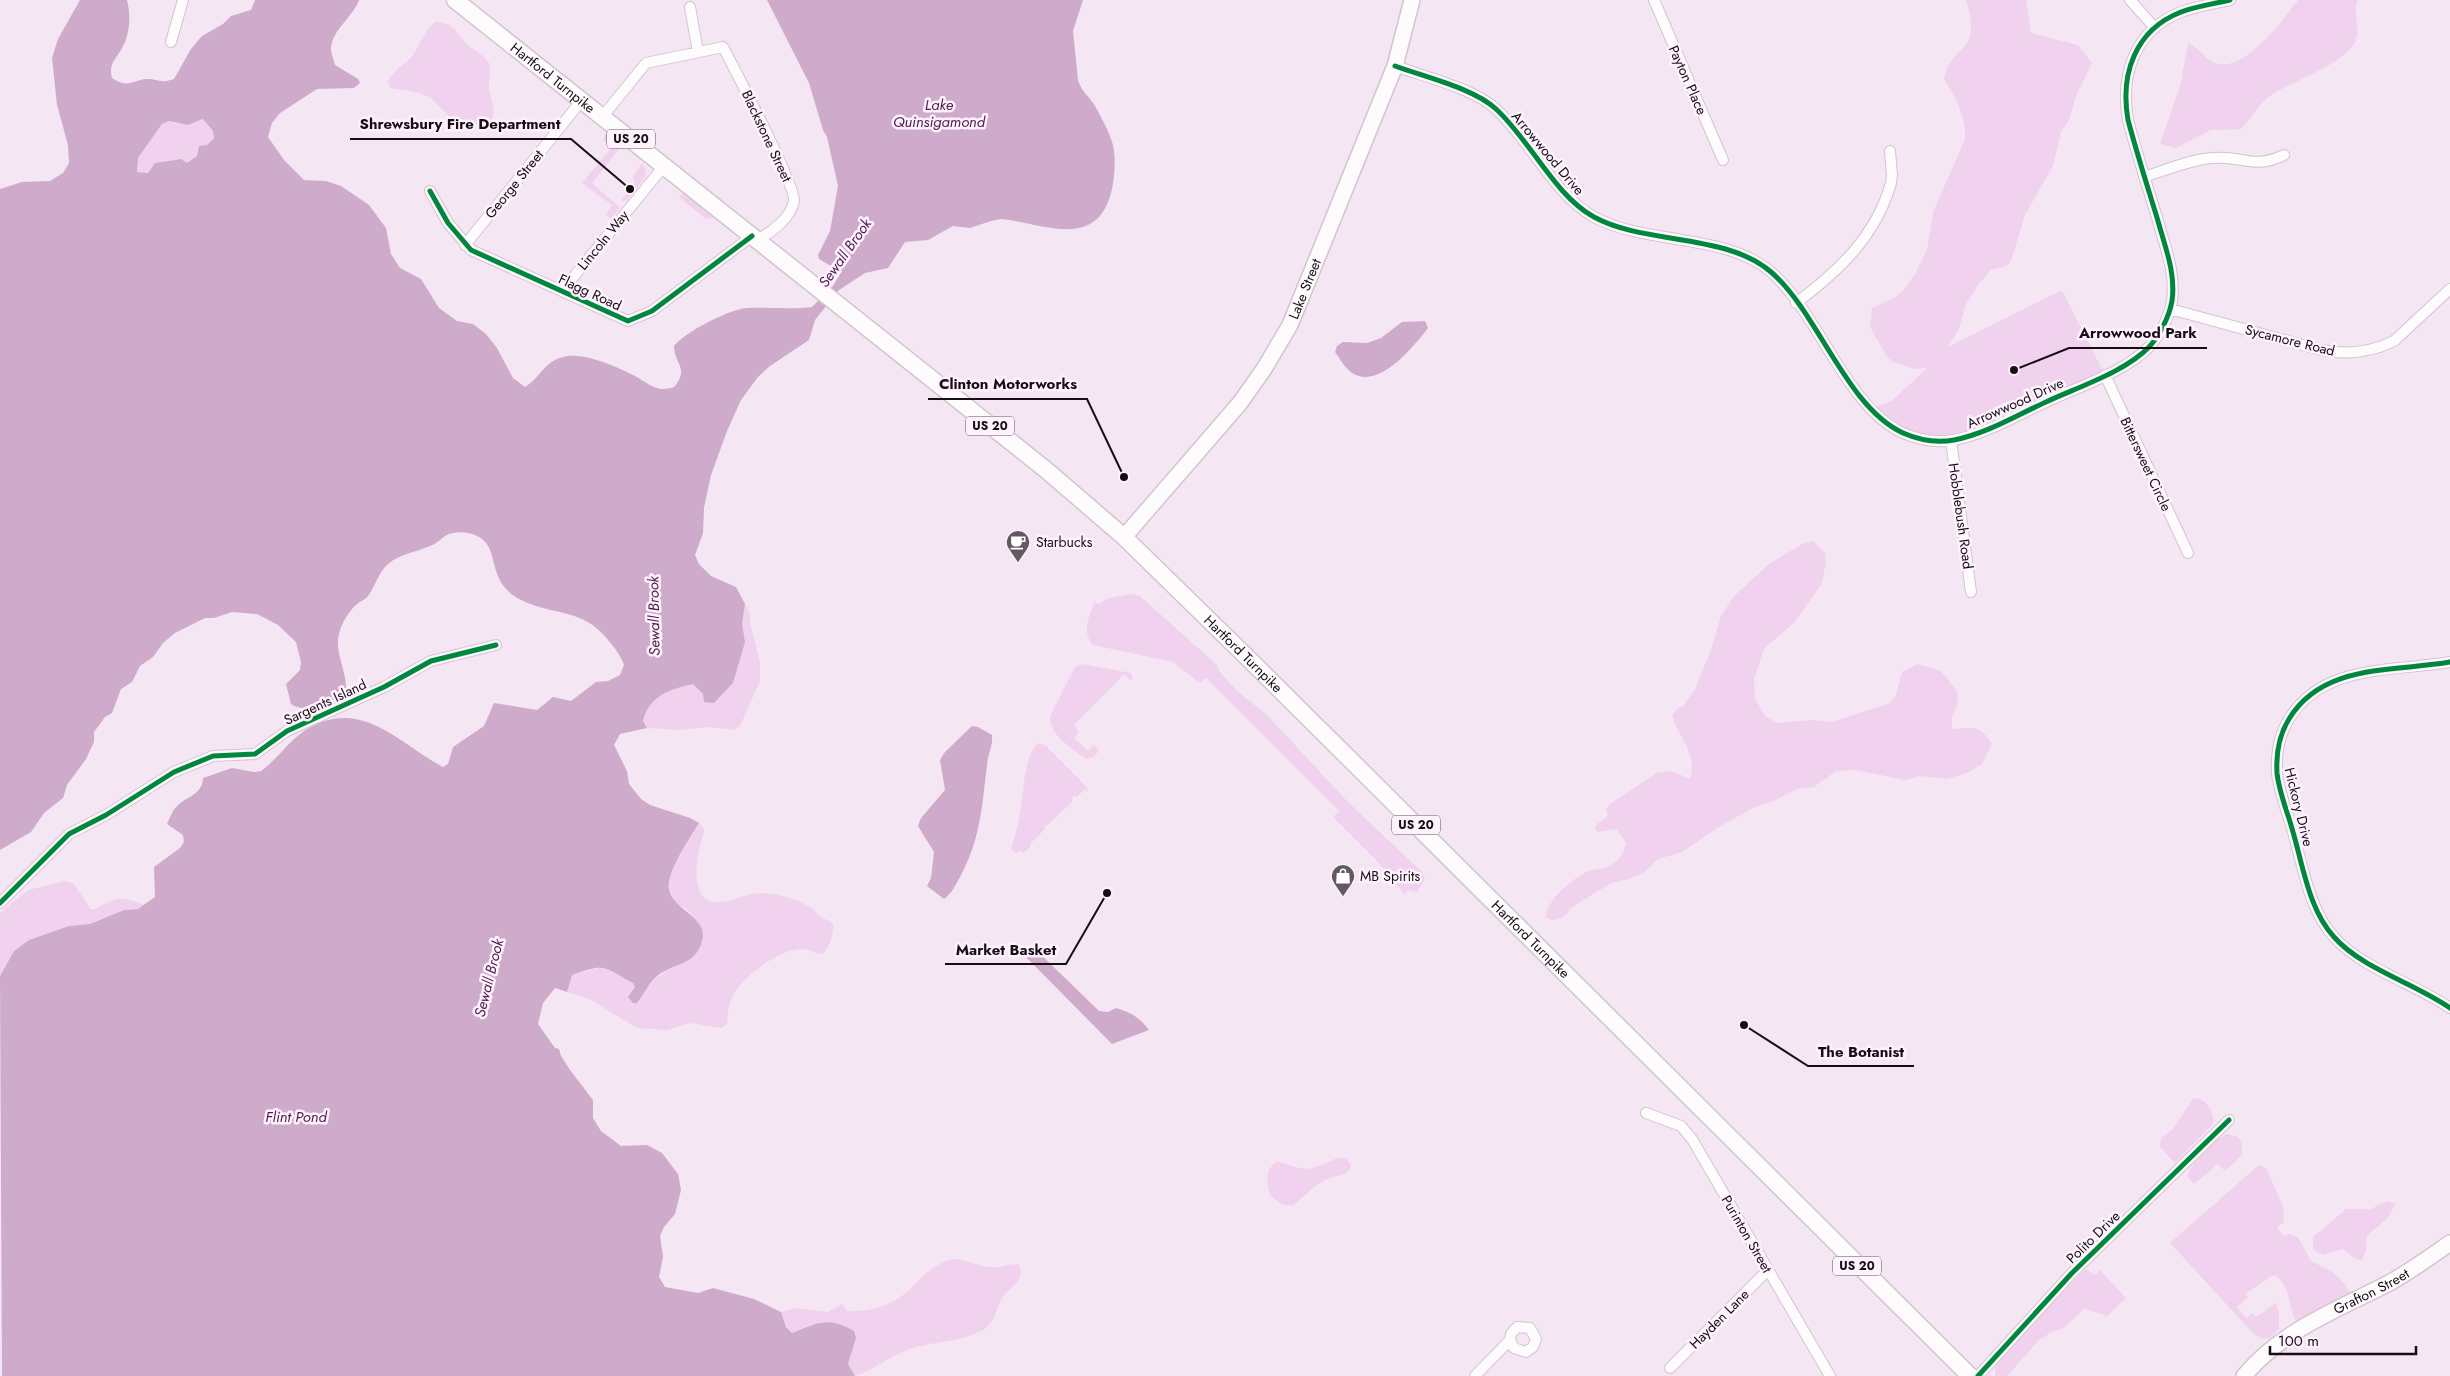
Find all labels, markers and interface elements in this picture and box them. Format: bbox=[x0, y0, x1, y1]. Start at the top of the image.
street label: Hartford Turnpike bbox=[506, 38, 600, 118]
street label: Payton Place bbox=[1664, 42, 1712, 118]
street label: Blackstone Street bbox=[737, 87, 797, 186]
water label: Lake Quinsigamond bbox=[893, 94, 986, 133]
street label: Arrowwood Drive bbox=[1507, 107, 1589, 199]
callout: Shrewsbury Fire Department bbox=[350, 109, 571, 139]
text: Shrewsbury Fire Department bbox=[360, 113, 561, 135]
road number: US 20 bbox=[607, 130, 655, 148]
street label: George Street bbox=[480, 145, 548, 223]
street label: Lincoln Way bbox=[573, 205, 634, 274]
water label: Sewall Brook bbox=[813, 214, 877, 292]
street label: Lake Street bbox=[1283, 255, 1326, 322]
street label: Flagg Road bbox=[555, 269, 625, 315]
callout: Arrowwood Park bbox=[2069, 318, 2207, 348]
street label: Sycamore Road bbox=[2243, 319, 2337, 361]
text: Arrowwood Park bbox=[2078, 322, 2197, 344]
callout: Clinton Motorworks bbox=[928, 369, 1087, 399]
text: Clinton Motorworks bbox=[939, 373, 1077, 395]
street label: Arrowwood Drive bbox=[1963, 373, 2067, 433]
street label: Bittersweet Circle bbox=[2115, 414, 2177, 514]
road number: US 20 bbox=[966, 416, 1014, 436]
street label: Hobblebush Road bbox=[1944, 462, 1978, 570]
cafe icon: Starbucks bbox=[1005, 529, 1031, 563]
place label: Starbucks bbox=[1036, 532, 1093, 552]
water label: Sewall Brook bbox=[642, 575, 666, 656]
street label: Hartford Turnpike bbox=[1200, 611, 1287, 697]
street label: Sargents Island bbox=[280, 674, 370, 730]
street label: Hickory Drive bbox=[2280, 765, 2318, 849]
road number: US 20 bbox=[1392, 816, 1440, 834]
shop icon: MB Spirits bbox=[1330, 863, 1356, 897]
place label: MB Spirits bbox=[1360, 866, 1420, 886]
street label: Hartford Turnpike bbox=[1487, 896, 1574, 983]
callout: Market Basket bbox=[945, 934, 1066, 964]
water label: Sewall Brook bbox=[469, 936, 509, 1019]
text: Market Basket bbox=[956, 939, 1057, 961]
callout: The Botanist bbox=[1808, 1036, 1914, 1066]
text: The Botanist bbox=[1818, 1041, 1904, 1063]
water label: Flint Pond bbox=[265, 1106, 327, 1128]
street label: Purinton Street bbox=[1717, 1192, 1778, 1277]
street label: Polito Drive bbox=[2062, 1206, 2124, 1268]
road number: US 20 bbox=[1833, 1256, 1881, 1276]
street label: Grafton Street bbox=[2330, 1263, 2413, 1319]
street label: Hayden Lane bbox=[1685, 1285, 1753, 1353]
scale bar bbox=[2270, 1324, 2416, 1356]
text: 100 m bbox=[2278, 1330, 2319, 1352]

